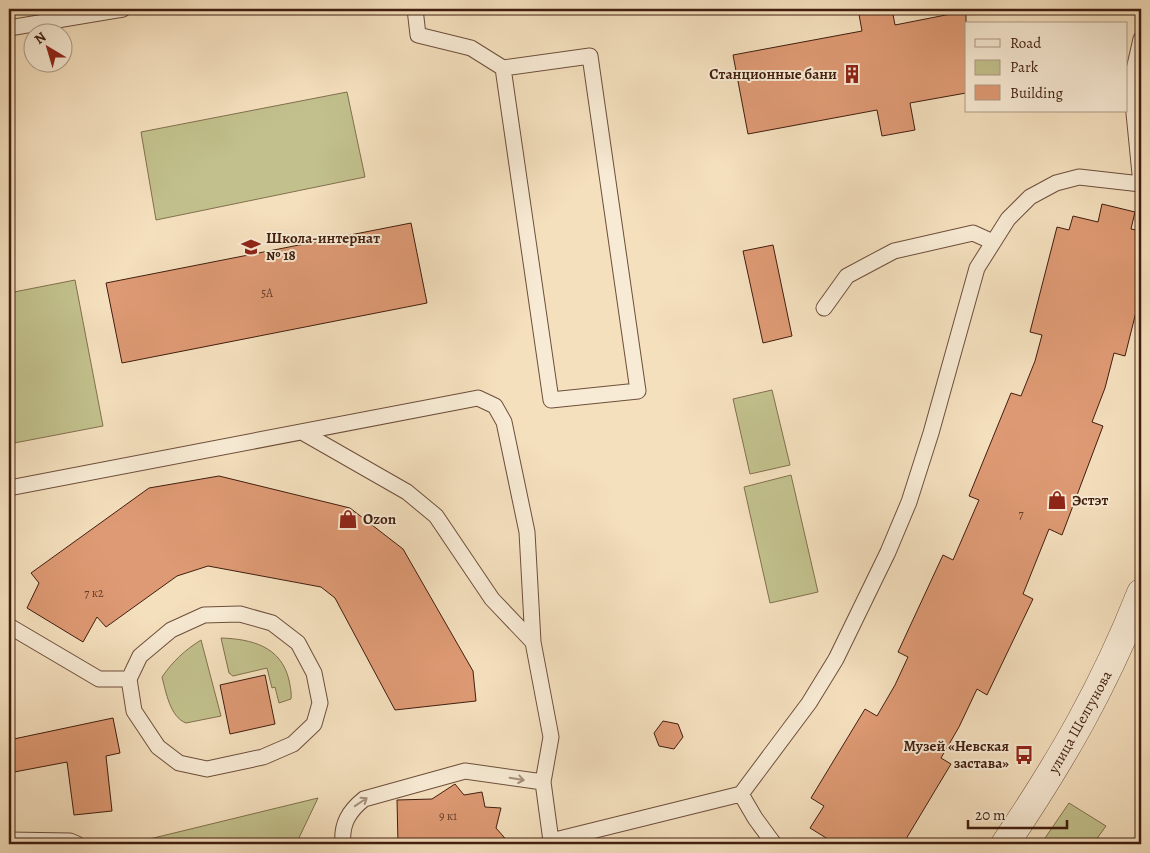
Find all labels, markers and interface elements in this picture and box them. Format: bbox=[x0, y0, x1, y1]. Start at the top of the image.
north arrow bbox=[22, 22, 72, 72]
legend bbox=[965, 22, 1128, 112]
text: N bbox=[30, 28, 50, 49]
text: Road bbox=[1010, 33, 1042, 53]
text: Park bbox=[1010, 57, 1039, 77]
building icon: Станционные бани bbox=[841, 63, 863, 85]
place label: Станционные бани bbox=[709, 64, 837, 84]
text: Building bbox=[1010, 83, 1063, 103]
place label: Школа-интернат № 18 bbox=[266, 228, 380, 265]
school or university icon: Школа-интернат № 18 bbox=[240, 236, 262, 258]
house number: 5А bbox=[261, 285, 274, 301]
shop icon: Эстэт bbox=[1046, 489, 1068, 511]
place label: Эстэт bbox=[1072, 490, 1108, 510]
house number: 7 bbox=[1018, 506, 1024, 522]
shop icon: Ozon bbox=[337, 508, 359, 530]
place label: Ozon bbox=[363, 509, 397, 529]
house number: 7 к2 bbox=[84, 585, 104, 601]
street label: улица Шелгунова bbox=[1043, 667, 1117, 778]
place label: Музей «Невская застава» bbox=[903, 736, 1009, 773]
bus stop icon: Музей «Невская застава» bbox=[1013, 744, 1035, 766]
one-way arrow bbox=[509, 774, 525, 784]
one-way arrow bbox=[354, 797, 368, 807]
scale bar bbox=[968, 798, 1066, 830]
text: 20 m bbox=[975, 805, 1006, 825]
house number: 9 к1 bbox=[439, 808, 457, 824]

